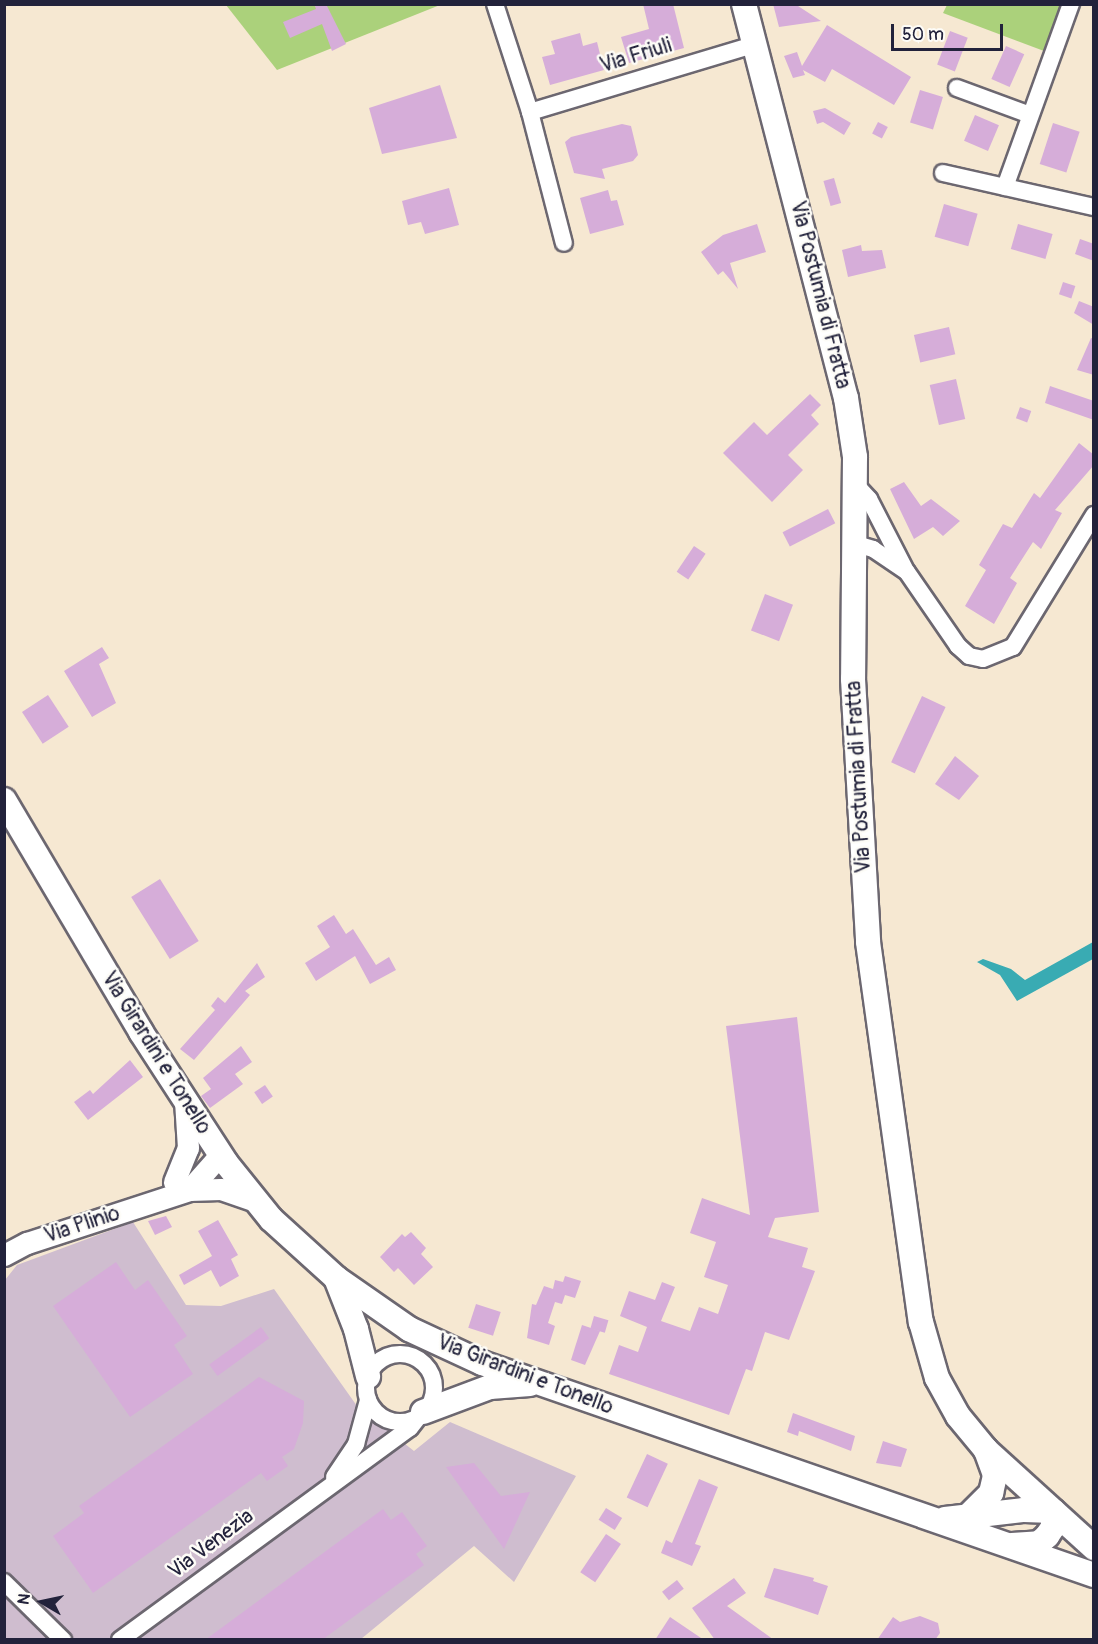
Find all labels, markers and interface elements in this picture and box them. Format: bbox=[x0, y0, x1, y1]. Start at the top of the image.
scale bar bbox=[894, 12, 1006, 50]
text: 50 m bbox=[902, 23, 944, 46]
street label: Via Friuli bbox=[597, 33, 675, 79]
street label: Via Postumia di Fratta bbox=[784, 199, 856, 391]
street label: Via Postumia di Fratta bbox=[841, 680, 877, 874]
street label: Via Girardini e Tonello bbox=[96, 967, 216, 1139]
street label: Via Plinio bbox=[41, 1201, 123, 1249]
street label: Via Girardini e Tonello bbox=[433, 1330, 617, 1420]
street label: Via Venezia bbox=[164, 1504, 258, 1584]
north arrow bbox=[12, 1572, 72, 1632]
text: N bbox=[13, 1592, 35, 1606]

